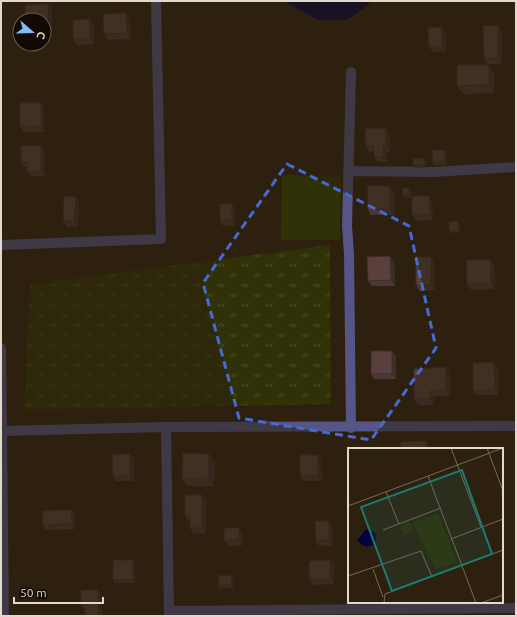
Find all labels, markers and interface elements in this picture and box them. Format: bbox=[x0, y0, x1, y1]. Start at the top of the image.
north arrow bbox=[12, 12, 52, 52]
text: С bbox=[35, 30, 48, 41]
inset map bbox=[348, 448, 503, 603]
scale bar bbox=[14, 579, 103, 605]
text: 50 m bbox=[20, 586, 47, 599]

